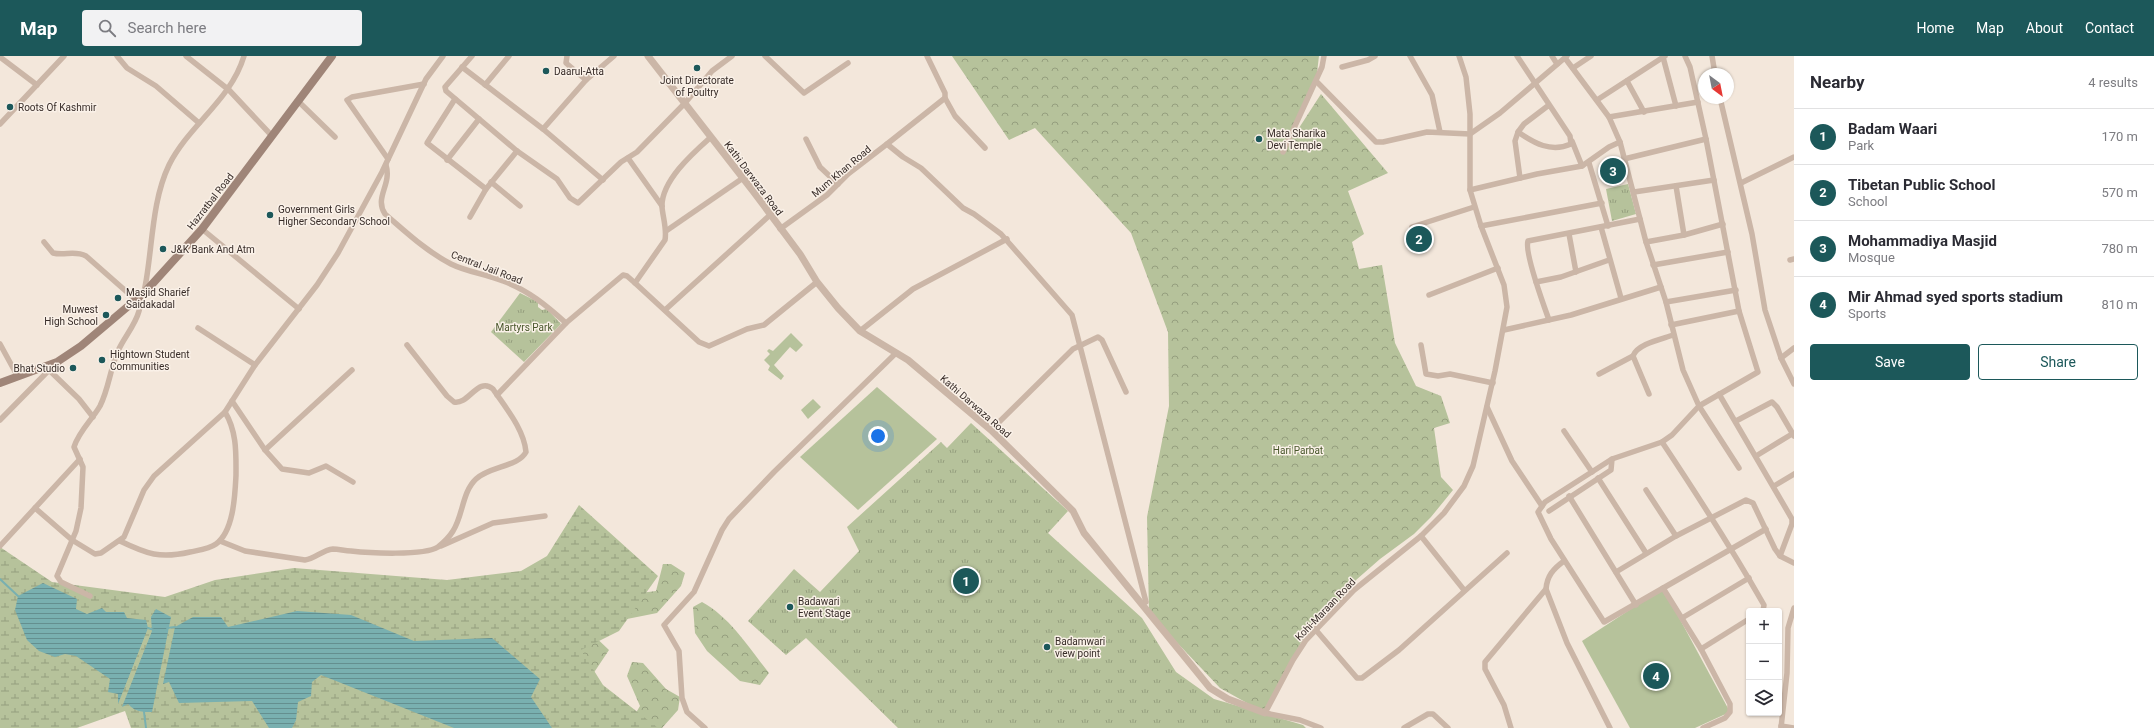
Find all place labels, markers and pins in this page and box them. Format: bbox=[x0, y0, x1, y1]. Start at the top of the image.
marker: Joint Directorate of Poultry bbox=[692, 63, 702, 73]
marker: Daarul-Atta bbox=[541, 66, 551, 76]
place label: Daarul-Atta bbox=[554, 66, 604, 77]
place label: Joint Directorate of Poultry bbox=[660, 75, 734, 98]
marker: Roots Of Kashmir bbox=[5, 102, 15, 112]
place label: Roots Of Kashmir bbox=[18, 102, 97, 113]
place label: Mata Sharika Devi Temple bbox=[1267, 128, 1326, 151]
marker: Mata Sharika Devi Temple bbox=[1254, 134, 1264, 144]
pin: 3 bbox=[1600, 156, 1626, 186]
place label: Government Girls Higher Secondary School bbox=[278, 204, 390, 227]
marker: Government Girls Higher Secondary School bbox=[265, 210, 275, 220]
pin: 2 bbox=[1406, 224, 1432, 254]
marker: J&K Bank And Atm bbox=[158, 244, 168, 254]
place label: J&K Bank And Atm bbox=[171, 244, 255, 255]
place label: Masjid Sharief Saidakadal bbox=[126, 287, 190, 310]
marker: Masjid Sharief Saidakadal bbox=[113, 293, 123, 303]
place label: Muwest High School bbox=[44, 304, 98, 327]
marker: Muwest High School bbox=[101, 310, 111, 320]
place label: Hightown Student Communities bbox=[110, 349, 190, 372]
marker: Hightown Student Communities bbox=[97, 355, 107, 365]
place label: Bhat Studio bbox=[14, 363, 65, 374]
marker: Bhat Studio bbox=[68, 363, 78, 373]
pin: 1 bbox=[953, 566, 979, 596]
place label: Badawari Event Stage bbox=[798, 596, 850, 619]
marker: Badawari Event Stage bbox=[785, 602, 795, 612]
place label: Badamwari view point bbox=[1055, 636, 1105, 659]
marker: Badamwari view point bbox=[1042, 642, 1052, 652]
pin: 4 bbox=[1643, 661, 1669, 691]

